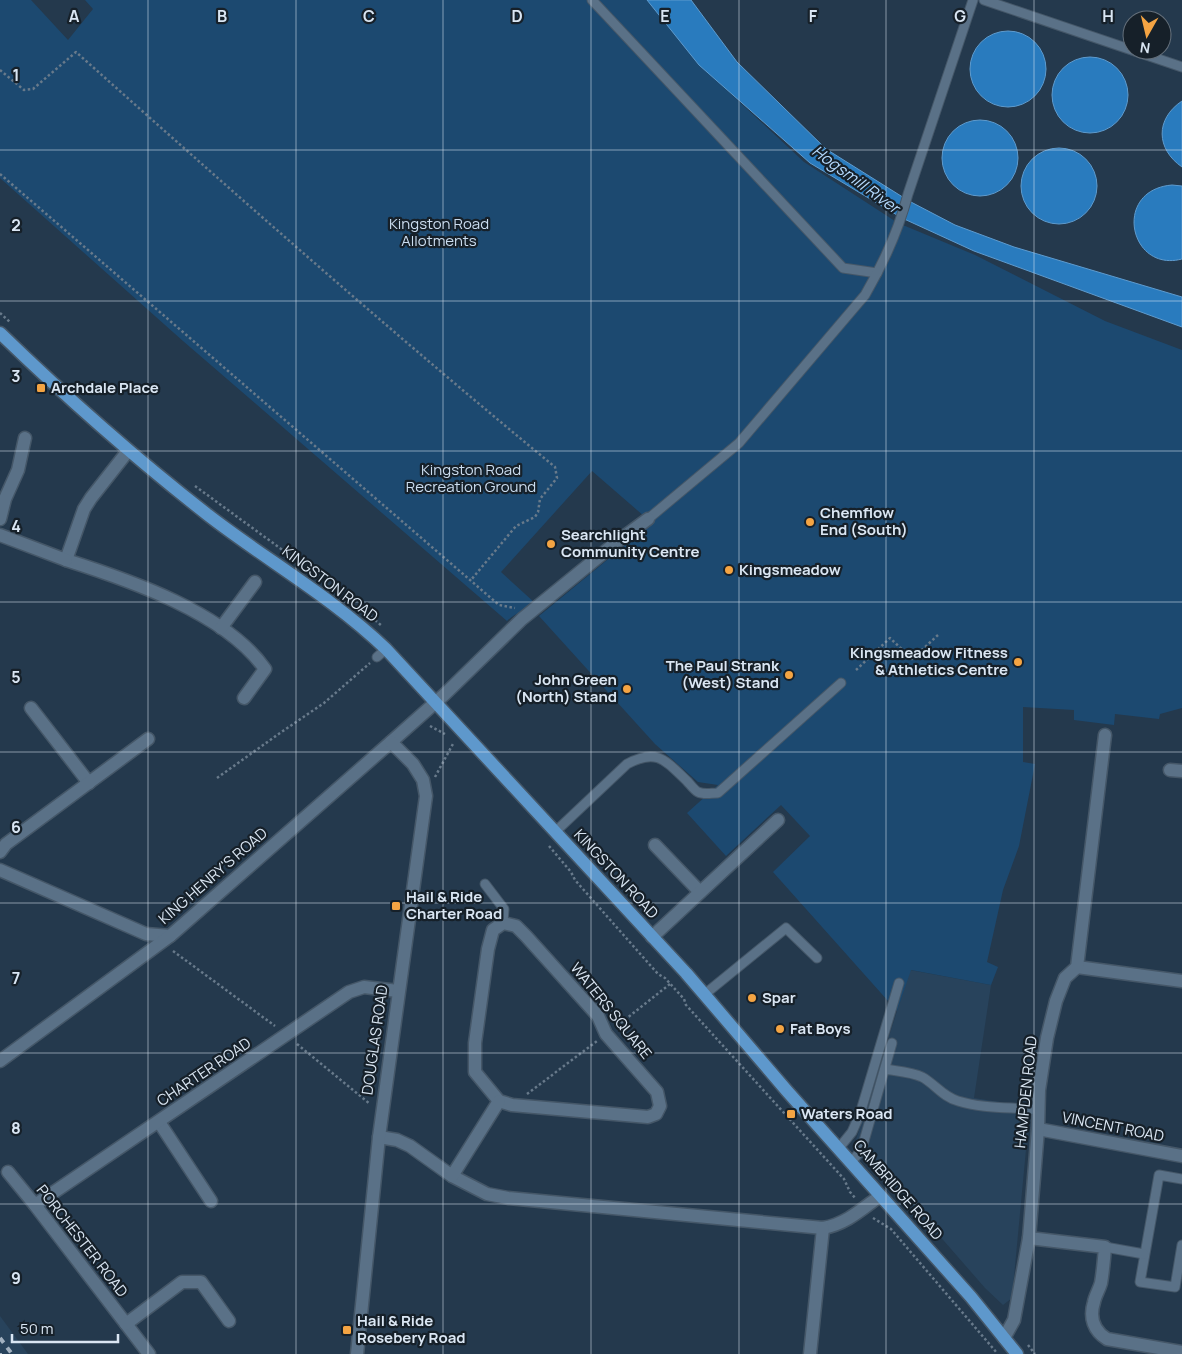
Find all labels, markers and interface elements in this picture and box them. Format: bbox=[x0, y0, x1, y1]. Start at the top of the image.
text: A bbox=[69, 5, 80, 27]
text: B bbox=[217, 5, 227, 27]
text: C bbox=[363, 5, 375, 27]
text: D bbox=[511, 5, 523, 27]
text: E bbox=[660, 5, 670, 27]
text: F bbox=[809, 5, 818, 27]
text: G bbox=[954, 5, 966, 27]
text: H bbox=[1102, 5, 1114, 27]
north arrow bbox=[1122, 10, 1172, 60]
text: N bbox=[1139, 38, 1151, 58]
text: 1 bbox=[12, 64, 20, 86]
water label: Hogsmill River bbox=[808, 140, 906, 219]
park label: Kingston Road Allotments bbox=[389, 213, 489, 251]
text: 2 bbox=[11, 214, 21, 236]
text: 3 bbox=[11, 365, 21, 387]
place label: Archdale Place bbox=[51, 377, 159, 398]
marker: Archdale Place bbox=[35, 382, 47, 394]
park label: Kingston Road Recreation Ground bbox=[406, 459, 536, 497]
place label: Chemflow End (South) bbox=[820, 502, 908, 540]
text: 4 bbox=[11, 515, 21, 537]
marker: Chemflow End (South) bbox=[804, 516, 816, 528]
place label: Searchlight Community Centre bbox=[561, 524, 700, 562]
marker: Searchlight Community Centre bbox=[545, 538, 557, 550]
street label: KINGSTON ROAD bbox=[278, 541, 383, 627]
place label: Kingsmeadow bbox=[739, 559, 841, 580]
marker: Kingsmeadow bbox=[723, 564, 735, 576]
place label: Kingsmeadow Fitness & Athletics Centre bbox=[850, 642, 1008, 680]
place label: The Paul Strank (West) Stand bbox=[666, 655, 780, 693]
marker: Kingsmeadow Fitness & Athletics Centre bbox=[1012, 656, 1024, 668]
text: 5 bbox=[11, 666, 21, 688]
place label: John Green (North) Stand bbox=[515, 669, 617, 707]
marker: The Paul Strank (West) Stand bbox=[783, 669, 795, 681]
marker: John Green (North) Stand bbox=[621, 683, 633, 695]
text: 6 bbox=[11, 816, 21, 838]
street label: KING HENRY'S ROAD bbox=[154, 823, 272, 929]
street label: KINGSTON ROAD bbox=[569, 824, 663, 923]
place label: Hail & Ride Charter Road bbox=[406, 886, 502, 924]
marker: Hail & Ride Charter Road bbox=[390, 900, 402, 912]
street label: WATERS SQUARE bbox=[566, 958, 657, 1063]
text: 7 bbox=[12, 967, 20, 989]
street label: DOUGLAS ROAD bbox=[356, 984, 393, 1096]
place label: Spar bbox=[762, 987, 796, 1008]
marker: Spar bbox=[746, 992, 758, 1004]
place label: Fat Boys bbox=[790, 1018, 851, 1039]
marker: Fat Boys bbox=[774, 1023, 786, 1035]
street label: CHARTER ROAD bbox=[152, 1032, 255, 1111]
street label: HAMPDEN ROAD bbox=[1009, 1035, 1042, 1149]
place label: Waters Road bbox=[801, 1103, 893, 1124]
street label: VINCENT ROAD bbox=[1060, 1106, 1166, 1147]
marker: Waters Road bbox=[785, 1108, 797, 1120]
text: 8 bbox=[11, 1117, 21, 1139]
street label: CAMBRIDGE ROAD bbox=[849, 1135, 948, 1244]
street label: PORCHESTER ROAD bbox=[32, 1180, 133, 1301]
text: 9 bbox=[11, 1267, 21, 1289]
place label: Hail & Ride Rosebery Road bbox=[357, 1310, 466, 1348]
scale bar bbox=[12, 1312, 119, 1344]
text: 50 m bbox=[20, 1318, 54, 1339]
marker: Hail & Ride Rosebery Road bbox=[341, 1324, 353, 1336]

